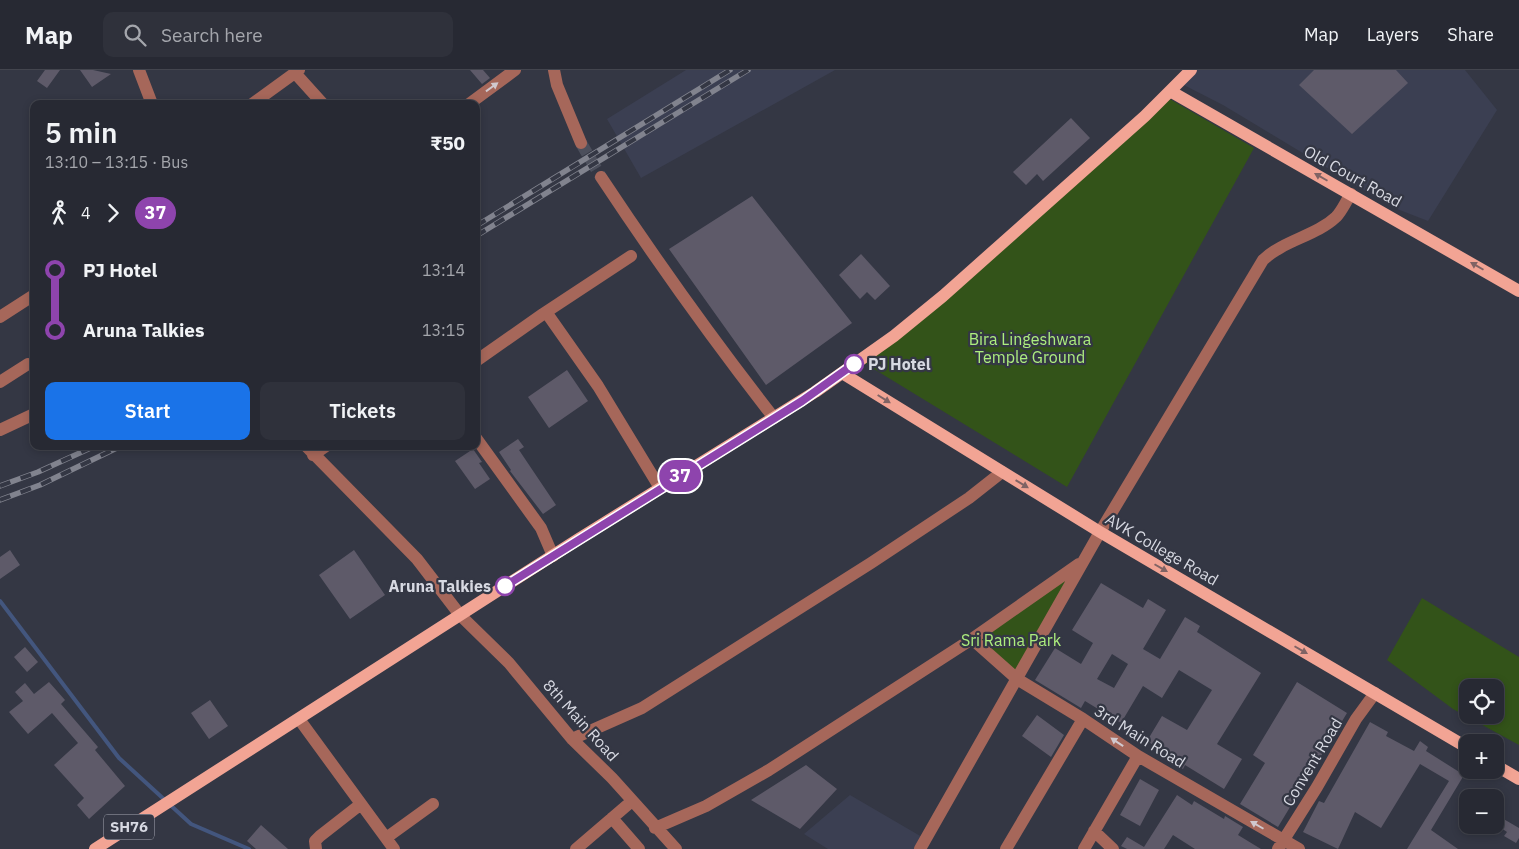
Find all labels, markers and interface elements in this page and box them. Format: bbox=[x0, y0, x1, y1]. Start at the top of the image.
search box bbox=[103, 12, 453, 57]
text: Map bbox=[25, 19, 73, 51]
icon: search bbox=[121, 21, 149, 49]
text: Search here bbox=[161, 23, 263, 47]
text: Map bbox=[1304, 23, 1339, 46]
text: Layers bbox=[1367, 23, 1419, 46]
text: Share bbox=[1447, 23, 1494, 46]
one-way arrow bbox=[485, 82, 499, 92]
text: 5 min bbox=[45, 114, 117, 151]
text: ₹50 bbox=[430, 131, 465, 155]
street label: Old Court Road bbox=[1301, 141, 1405, 211]
text: 13:10 – 13:15 · Bus bbox=[45, 152, 188, 172]
one-way arrow bbox=[1313, 173, 1328, 181]
icon: walk bbox=[45, 199, 73, 227]
icon: forward bbox=[99, 199, 127, 227]
text: 37 bbox=[145, 201, 166, 224]
text: 4 bbox=[81, 203, 91, 223]
text: PJ Hotel bbox=[83, 258, 157, 282]
text: 13:14 bbox=[422, 260, 465, 280]
one-way arrow bbox=[1470, 262, 1483, 271]
text: Aruna Talkies bbox=[83, 318, 205, 342]
text: 13:15 bbox=[422, 320, 465, 340]
park label: Bira Lingeshwara Temple Ground bbox=[969, 329, 1092, 367]
marker: PJ Hotel bbox=[844, 354, 864, 374]
place label: PJ Hotel bbox=[868, 354, 931, 374]
button: Start bbox=[45, 382, 250, 440]
button: Tickets bbox=[260, 382, 465, 440]
one-way arrow bbox=[877, 394, 890, 403]
line badge: 37 bbox=[658, 460, 702, 492]
text: 37 bbox=[669, 464, 691, 487]
one-way arrow bbox=[1015, 479, 1028, 488]
street label: AVK College Road bbox=[1102, 509, 1222, 589]
one-way arrow bbox=[1155, 563, 1168, 572]
place label: Aruna Talkies bbox=[389, 576, 491, 596]
marker: Aruna Talkies bbox=[495, 576, 515, 596]
park label: Sri Rama Park bbox=[961, 630, 1062, 650]
one-way arrow bbox=[1295, 645, 1308, 654]
street label: 8th Main Road bbox=[539, 675, 623, 765]
map controls bbox=[1459, 679, 1504, 834]
button: locate bbox=[1459, 679, 1504, 724]
street label: 3rd Main Road bbox=[1091, 700, 1189, 772]
street label: Convent Road bbox=[1278, 714, 1346, 810]
button: + bbox=[1459, 734, 1504, 779]
one-way arrow bbox=[1111, 737, 1124, 747]
button: − bbox=[1459, 789, 1504, 834]
road number: SH76 bbox=[104, 814, 154, 840]
one-way arrow bbox=[1251, 820, 1264, 829]

